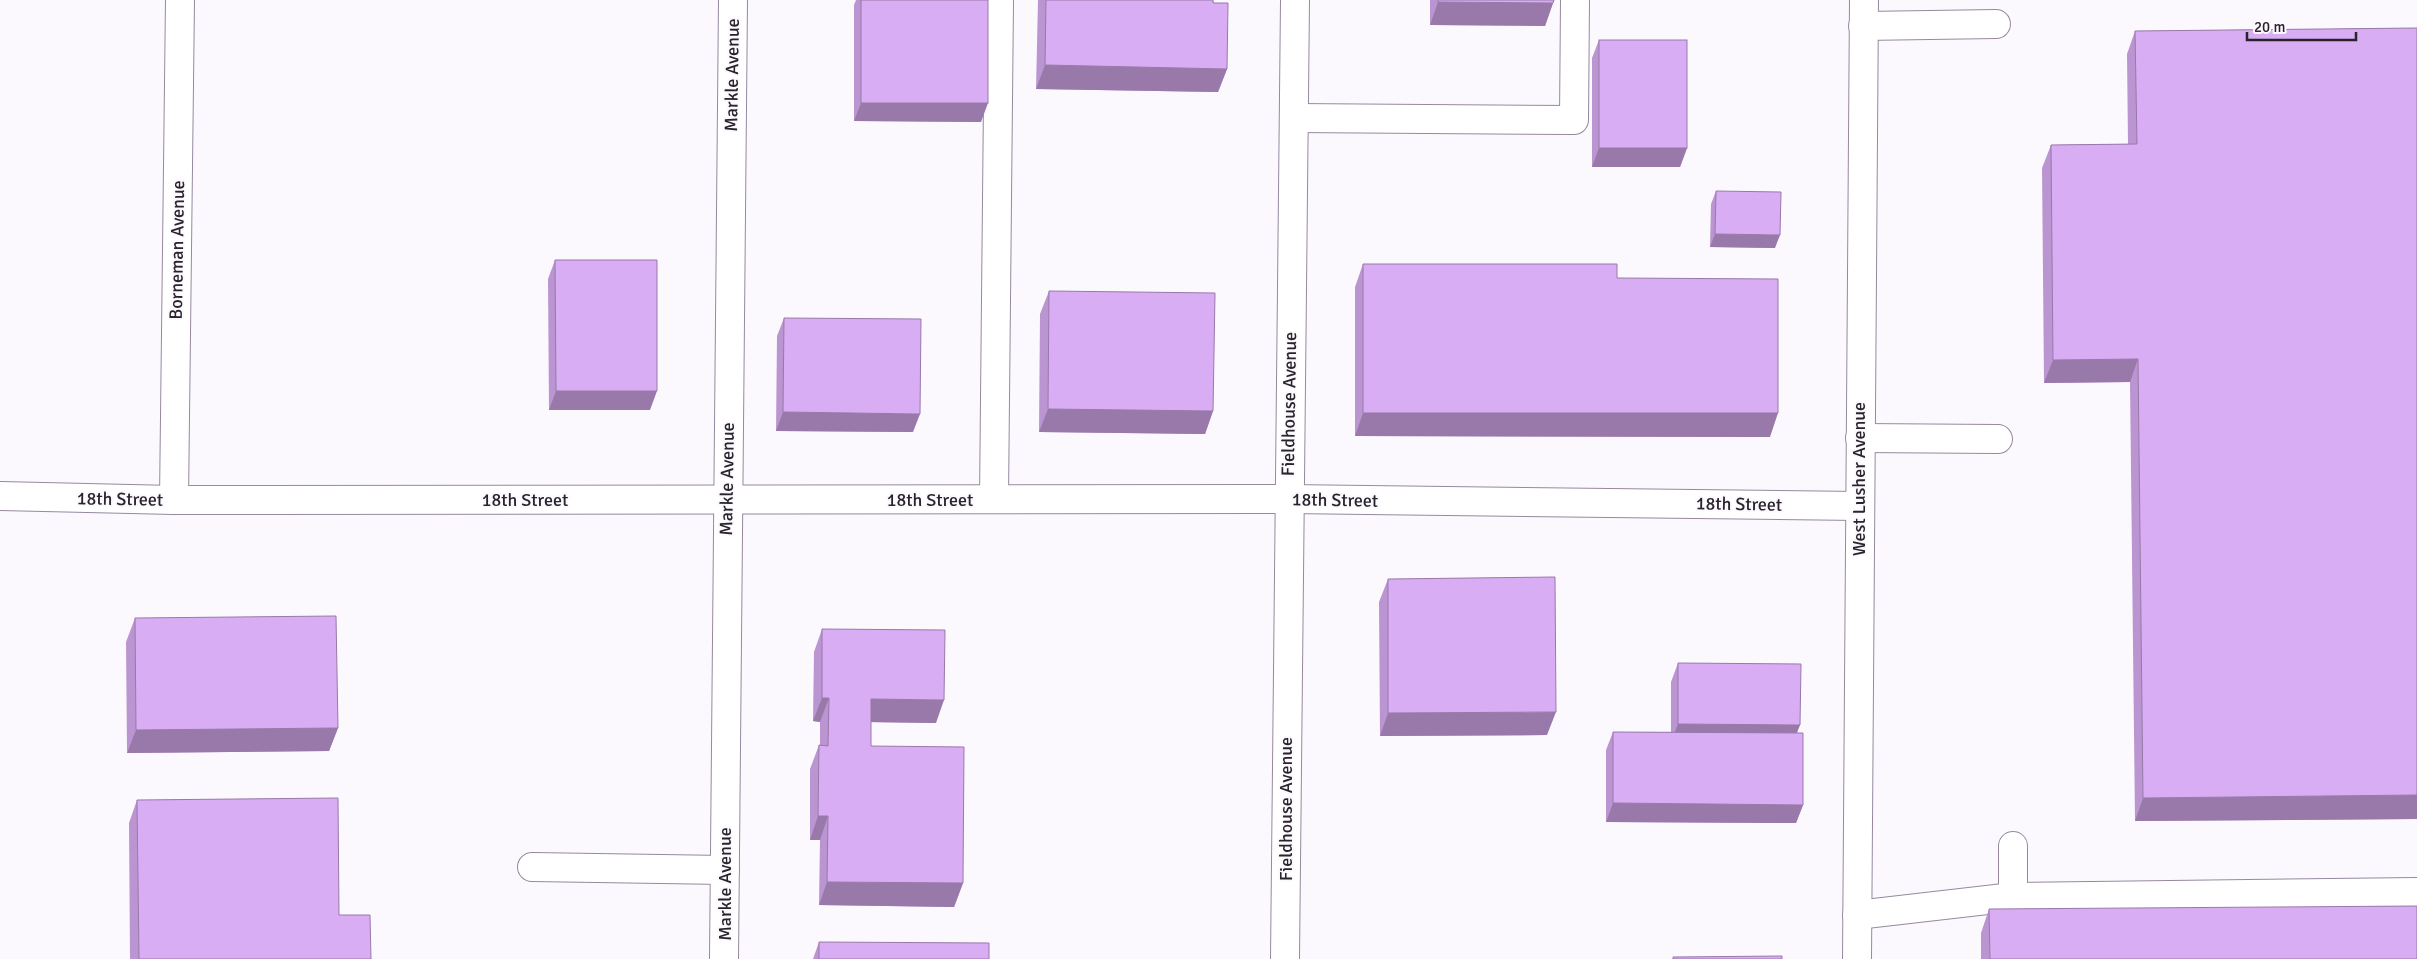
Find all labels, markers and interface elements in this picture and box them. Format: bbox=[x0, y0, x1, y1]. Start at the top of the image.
scale bar bbox=[2247, 10, 2356, 42]
street label: Markle Avenue bbox=[720, 18, 744, 132]
text: 20 m bbox=[2254, 18, 2285, 36]
street label: Borneman Avenue bbox=[165, 180, 189, 320]
street label: Fieldhouse Avenue bbox=[1277, 332, 1301, 476]
street label: West Lusher Avenue bbox=[1848, 402, 1870, 556]
street label: Markle Avenue bbox=[715, 422, 739, 536]
street label: 18th Street bbox=[77, 487, 163, 511]
street label: 18th Street bbox=[1292, 488, 1378, 512]
street label: 18th Street bbox=[482, 489, 568, 511]
street label: 18th Street bbox=[887, 489, 973, 511]
street label: 18th Street bbox=[1696, 492, 1782, 516]
street label: Fieldhouse Avenue bbox=[1275, 737, 1297, 881]
street label: Markle Avenue bbox=[714, 827, 736, 941]

